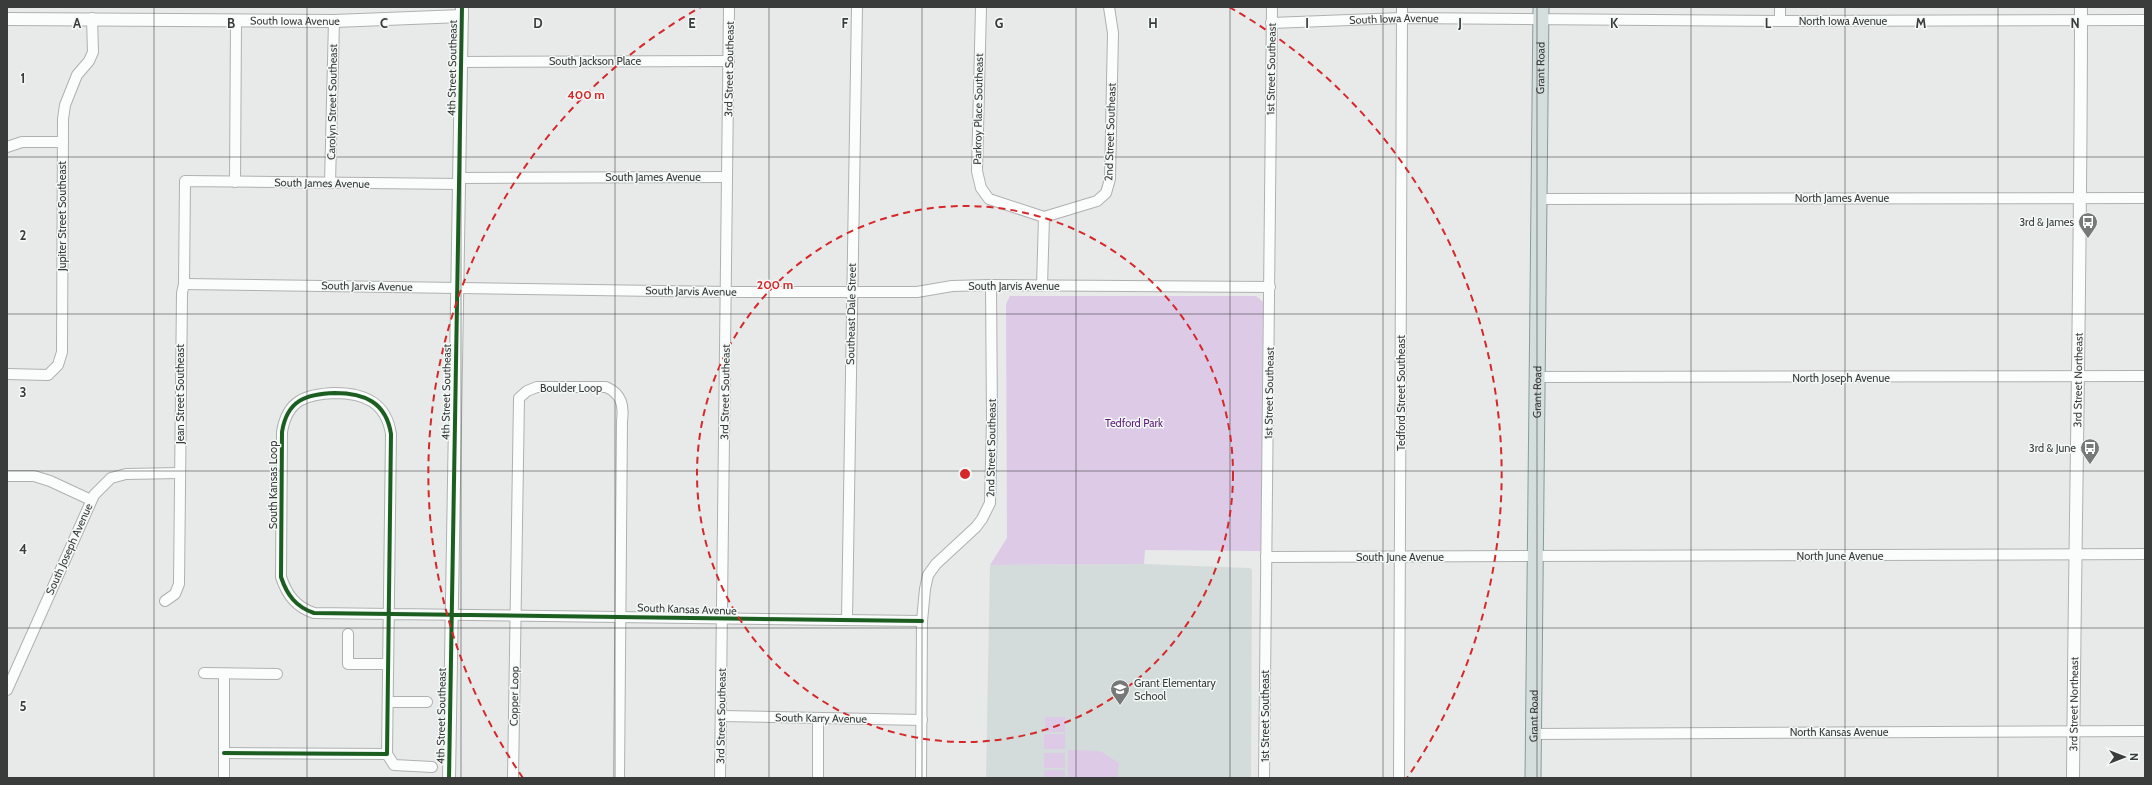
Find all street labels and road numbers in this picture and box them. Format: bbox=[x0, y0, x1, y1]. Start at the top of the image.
street label: South Iowa Avenue bbox=[1349, 11, 1439, 27]
street label: South Iowa Avenue bbox=[250, 13, 340, 28]
street label: North Iowa Avenue bbox=[1799, 14, 1888, 28]
street label: 4th Street Southeast bbox=[444, 19, 460, 116]
street label: 3rd Street Southeast bbox=[721, 21, 737, 117]
street label: 1st Street Southeast bbox=[1263, 23, 1279, 115]
street label: Grant Road bbox=[1533, 42, 1548, 94]
street label: Carolyn Street Southeast bbox=[324, 44, 340, 160]
street label: Parkroy Place Southeast bbox=[970, 53, 986, 165]
street label: South Jackson Place bbox=[549, 54, 641, 68]
street label: 2nd Street Southeast bbox=[1101, 82, 1119, 181]
street label: Jupiter Street Southeast bbox=[55, 161, 69, 272]
street label: South James Avenue bbox=[605, 170, 701, 184]
street label: South James Avenue bbox=[274, 175, 370, 191]
street label: North James Avenue bbox=[1795, 191, 1890, 205]
street label: Southeast Dale Street bbox=[843, 263, 859, 365]
street label: South Jarvis Avenue bbox=[321, 278, 413, 294]
street label: South Jarvis Avenue bbox=[968, 279, 1060, 293]
street label: South Jarvis Avenue bbox=[645, 283, 737, 299]
street label: 3rd Street Northeast bbox=[2070, 332, 2086, 427]
street label: Tedford Street Southeast bbox=[1394, 335, 1408, 451]
street label: 4th Street Southeast bbox=[438, 343, 454, 440]
street label: Jean Street Southeast bbox=[173, 344, 187, 445]
street label: 3rd Street Southeast bbox=[717, 344, 733, 440]
street label: 1st Street Southeast bbox=[1261, 347, 1277, 439]
street label: Grant Road bbox=[1530, 366, 1544, 418]
street label: North Joseph Avenue bbox=[1792, 371, 1890, 385]
street label: Boulder Loop bbox=[540, 381, 602, 395]
street label: 2nd Street Southeast bbox=[983, 398, 999, 497]
street label: South Kansas Loop bbox=[266, 441, 280, 529]
street label: South Joseph Avenue bbox=[43, 501, 96, 597]
street label: North June Avenue bbox=[1797, 549, 1884, 563]
street label: South June Avenue bbox=[1356, 550, 1444, 564]
street label: South Kansas Avenue bbox=[637, 600, 737, 618]
street label: 3rd Street Northeast bbox=[2066, 656, 2081, 751]
street label: Copper Loop bbox=[506, 666, 522, 726]
street label: 4th Street Southeast bbox=[433, 667, 449, 764]
street label: 3rd Street Southeast bbox=[713, 668, 729, 764]
street label: 1st Street Southeast bbox=[1258, 670, 1272, 762]
street label: Grant Road bbox=[1526, 690, 1541, 742]
street label: South Karry Avenue bbox=[775, 710, 867, 726]
street label: North Kansas Avenue bbox=[1790, 725, 1889, 739]

